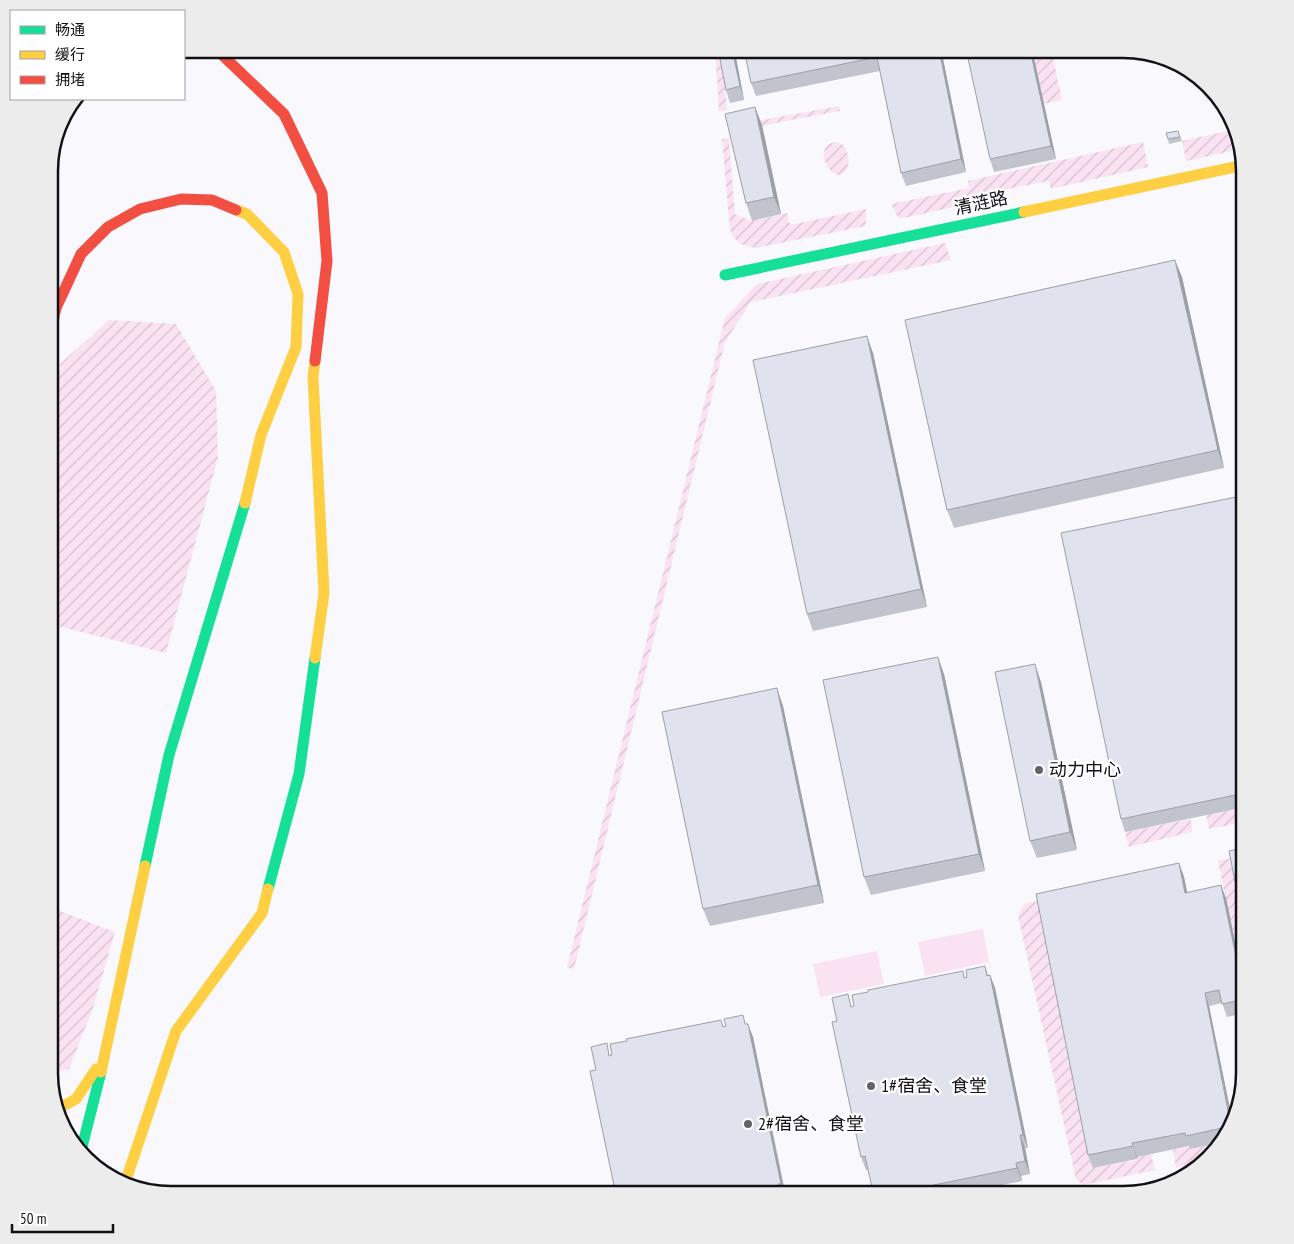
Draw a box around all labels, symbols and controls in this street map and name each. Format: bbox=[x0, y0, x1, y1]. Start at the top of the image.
legend bbox=[10, 10, 185, 100]
text: 畅通 bbox=[55, 20, 85, 39]
text: 缓行 bbox=[55, 45, 85, 64]
text: 拥堵 bbox=[55, 70, 85, 89]
street label: 清涟路 bbox=[952, 186, 1010, 219]
place label: 动力中心 bbox=[1049, 758, 1121, 781]
marker: 动力中心 bbox=[1033, 764, 1045, 776]
place label: 1#宿舍、食堂 bbox=[881, 1074, 987, 1097]
marker: 1#宿舍、食堂 bbox=[865, 1080, 877, 1092]
place label: 2#宿舍、食堂 bbox=[758, 1112, 864, 1135]
marker: 2#宿舍、食堂 bbox=[742, 1118, 754, 1130]
scale bar bbox=[12, 1202, 114, 1234]
text: 50 m bbox=[20, 1209, 46, 1228]

